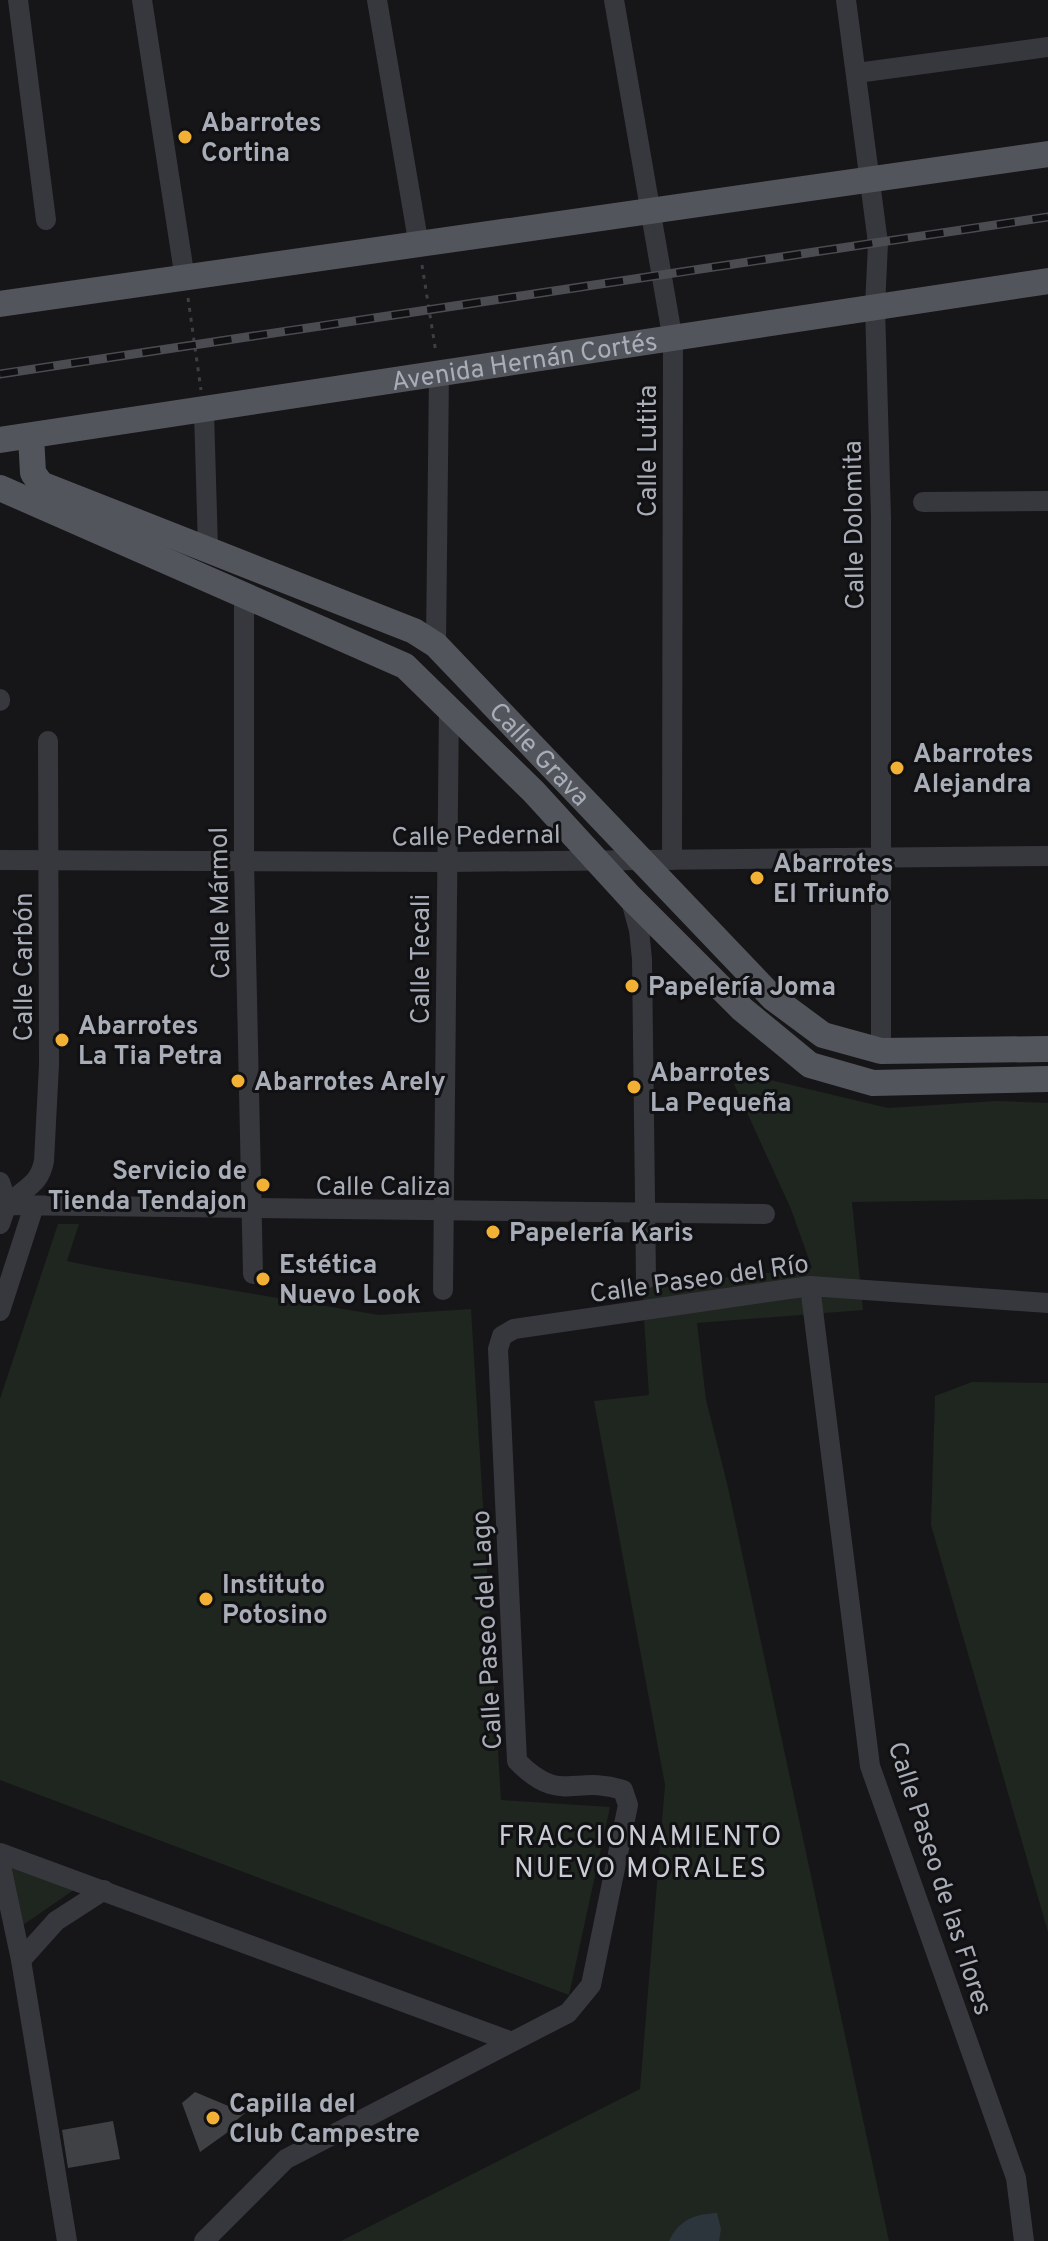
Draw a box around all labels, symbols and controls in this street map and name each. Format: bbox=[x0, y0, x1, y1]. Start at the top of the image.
place label: Abarrotes Cortina bbox=[201, 108, 322, 171]
marker: Abarrotes Cortina bbox=[176, 128, 194, 146]
street label: Avenida Hernán Cortés bbox=[389, 327, 660, 400]
street label: Calle Lutita bbox=[633, 385, 666, 517]
street label: Calle Dolomita bbox=[838, 440, 873, 610]
street label: Calle Grava bbox=[481, 696, 595, 815]
place label: Abarrotes Alejandra bbox=[913, 739, 1034, 802]
marker: Abarrotes Alejandra bbox=[888, 759, 906, 777]
street label: Calle Pedernal bbox=[391, 820, 561, 855]
street label: Calle Mármol bbox=[204, 826, 239, 979]
place label: Abarrotes El Triunfo bbox=[773, 849, 894, 912]
marker: Abarrotes El Triunfo bbox=[748, 869, 766, 887]
street label: Calle Carbón bbox=[9, 892, 42, 1042]
street label: Calle Tecali bbox=[406, 894, 439, 1024]
place label: Papelería Joma bbox=[648, 972, 836, 1005]
marker: Papelería Joma bbox=[623, 977, 641, 995]
place label: Abarrotes La Tia Petra bbox=[78, 1011, 223, 1074]
marker: Abarrotes La Tia Petra bbox=[53, 1031, 71, 1049]
place label: Abarrotes La Pequeña bbox=[650, 1058, 792, 1121]
place label: Abarrotes Arely bbox=[254, 1067, 446, 1100]
marker: Abarrotes Arely bbox=[229, 1072, 247, 1090]
marker: Abarrotes La Pequeña bbox=[625, 1078, 643, 1096]
place label: Servicio de Tienda Tendajon bbox=[48, 1156, 247, 1219]
street label: Calle Caliza bbox=[316, 1172, 450, 1205]
marker: Servicio de Tienda Tendajon bbox=[254, 1176, 272, 1194]
place label: Papelería Karis bbox=[509, 1218, 694, 1251]
marker: Papelería Karis bbox=[484, 1223, 502, 1241]
street label: Calle Paseo del Río bbox=[588, 1249, 811, 1312]
place label: Estética Nuevo Look bbox=[279, 1250, 421, 1313]
marker: Estética Nuevo Look bbox=[254, 1270, 272, 1288]
street label: Calle Paseo del Lago bbox=[466, 1509, 511, 1751]
place label: Instituto Potosino bbox=[222, 1570, 328, 1633]
marker: Instituto Potosino bbox=[197, 1590, 215, 1608]
street label: Calle Paseo de las Flores bbox=[879, 1738, 998, 2020]
district label: FRACCIONAMIENTO NUEVO MORALES bbox=[499, 1820, 783, 1888]
place label: Capilla del Club Campestre bbox=[229, 2089, 420, 2152]
marker: Capilla del Club Campestre bbox=[204, 2109, 222, 2127]

